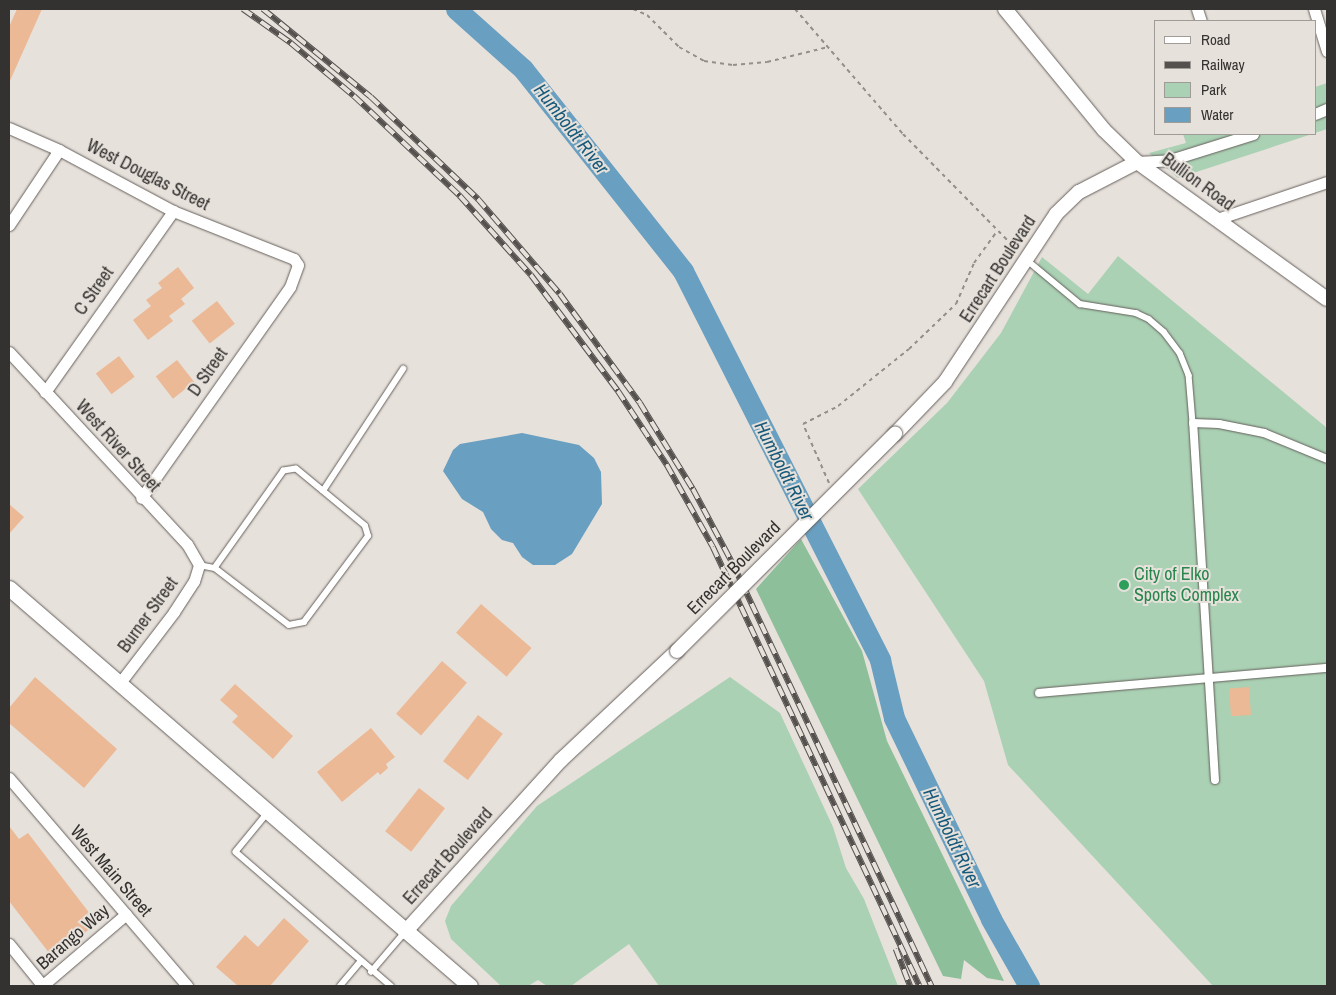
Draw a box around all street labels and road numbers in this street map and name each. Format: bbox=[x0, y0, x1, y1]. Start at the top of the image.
street label: West Douglas Street bbox=[83, 135, 213, 215]
street label: Bullion Road bbox=[1157, 148, 1239, 216]
street label: Errecart Boulevard bbox=[955, 212, 1041, 326]
street label: C Street bbox=[70, 263, 118, 319]
street label: D Street bbox=[184, 344, 232, 400]
street label: West River Street bbox=[71, 396, 165, 496]
street label: Errecart Boulevard bbox=[683, 517, 785, 619]
street label: Burner Street bbox=[113, 573, 183, 657]
street label: Errecart Boulevard bbox=[399, 803, 497, 909]
street label: West Main Street bbox=[66, 821, 156, 921]
street label: Barango Way bbox=[32, 900, 114, 974]

